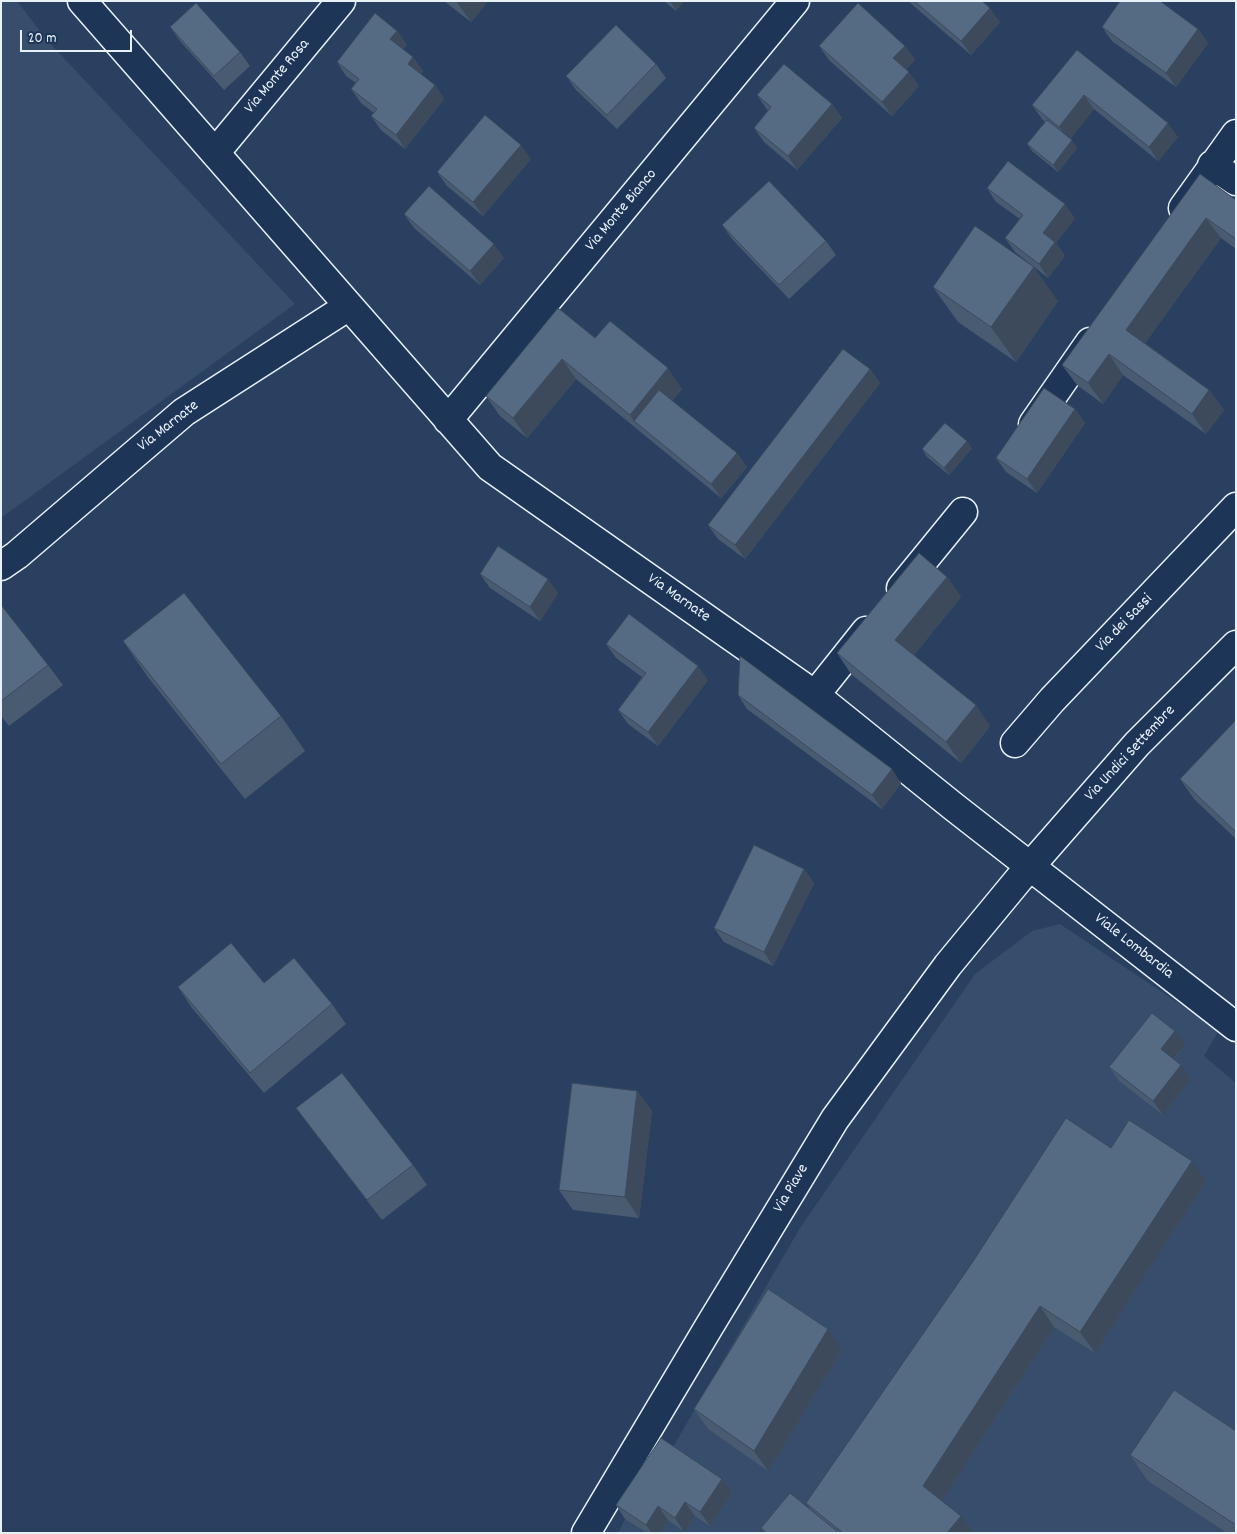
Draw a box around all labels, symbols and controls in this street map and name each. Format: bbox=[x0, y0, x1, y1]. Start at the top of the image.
scale bar bbox=[22, 20, 135, 52]
text: 20 m bbox=[28, 28, 56, 50]
street label: Via Monte Rosa bbox=[241, 36, 315, 118]
street label: Via Monte Bianco bbox=[582, 166, 662, 256]
street label: Via Marnate bbox=[135, 397, 203, 457]
street label: Via Marnate bbox=[643, 570, 713, 628]
street label: Via dei Sassi bbox=[1092, 591, 1158, 657]
street label: Via Undici Settembre bbox=[1082, 702, 1180, 806]
street label: Viale Lombardia bbox=[1089, 910, 1177, 984]
street label: Via Piave bbox=[770, 1161, 814, 1217]

